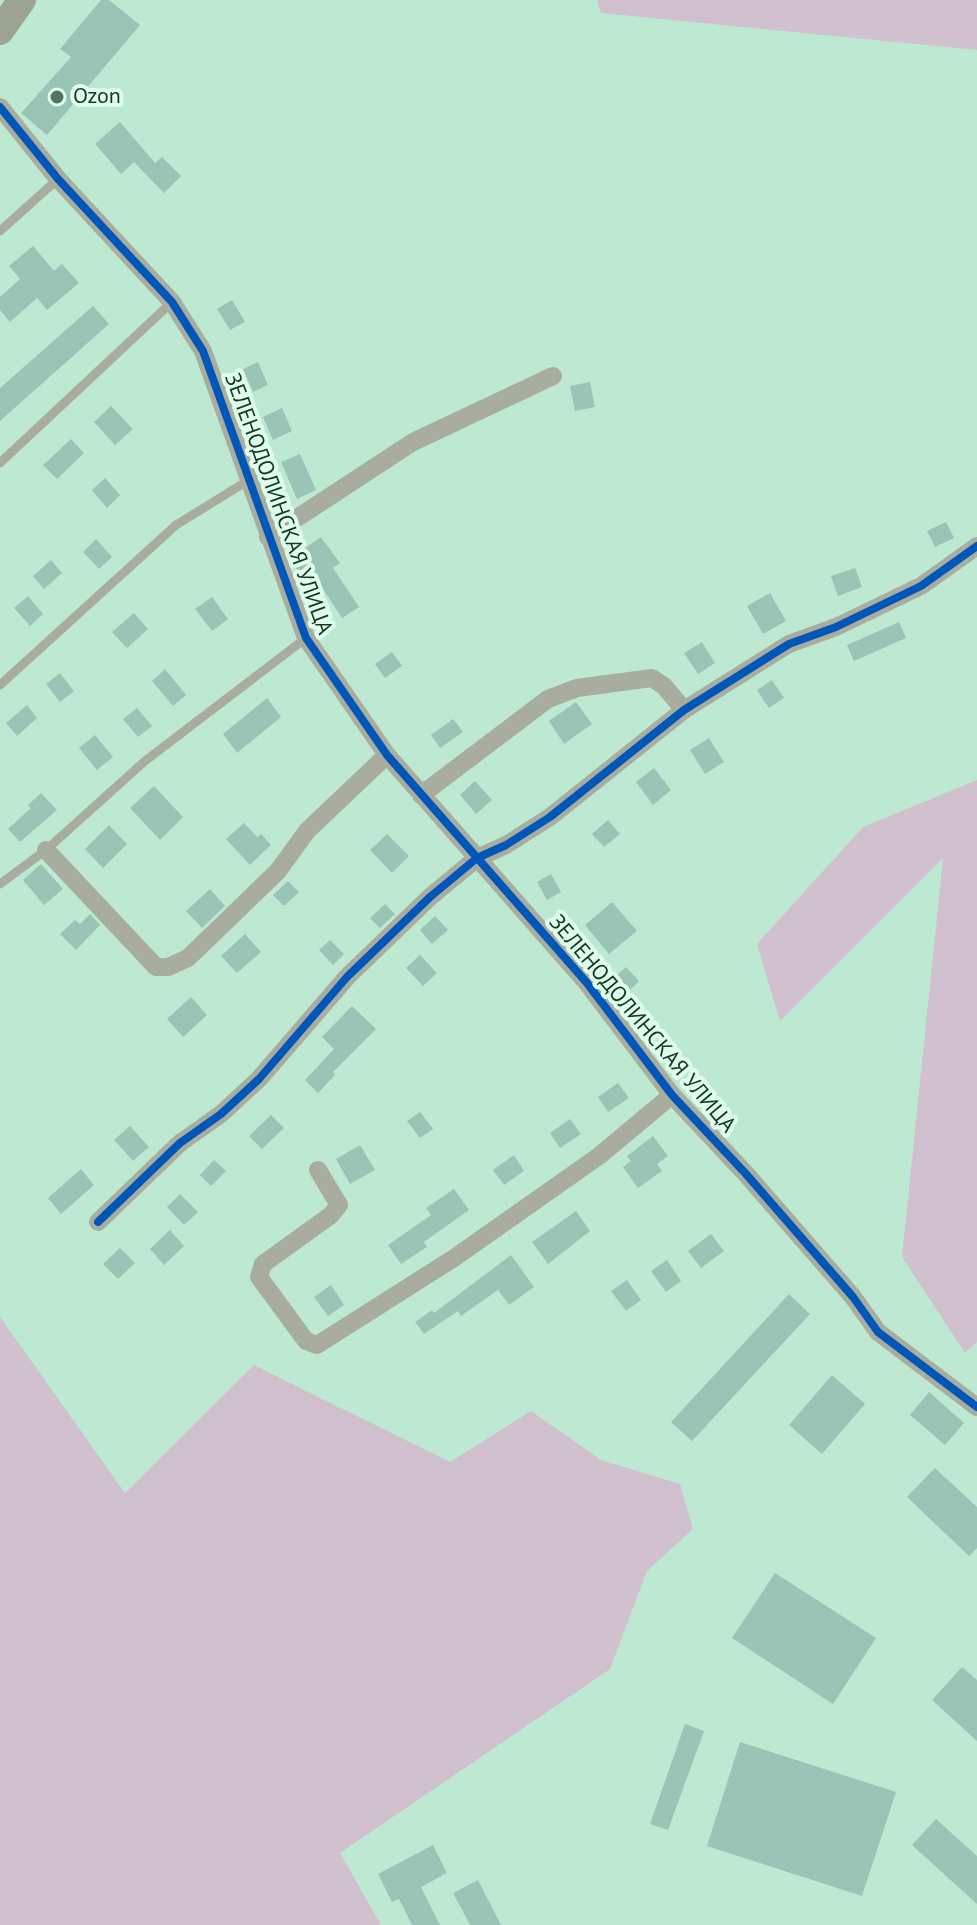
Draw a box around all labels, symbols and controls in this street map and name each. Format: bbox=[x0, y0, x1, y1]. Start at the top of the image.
place label: Ozon bbox=[73, 84, 121, 110]
marker: Ozon bbox=[48, 88, 66, 106]
street label: ЗЕЛЕНОДОЛИНСКАЯ УЛИЦА bbox=[218, 370, 338, 638]
street label: ЗЕЛЕНОДОЛИНСКАЯ УЛИЦА bbox=[543, 910, 741, 1138]

